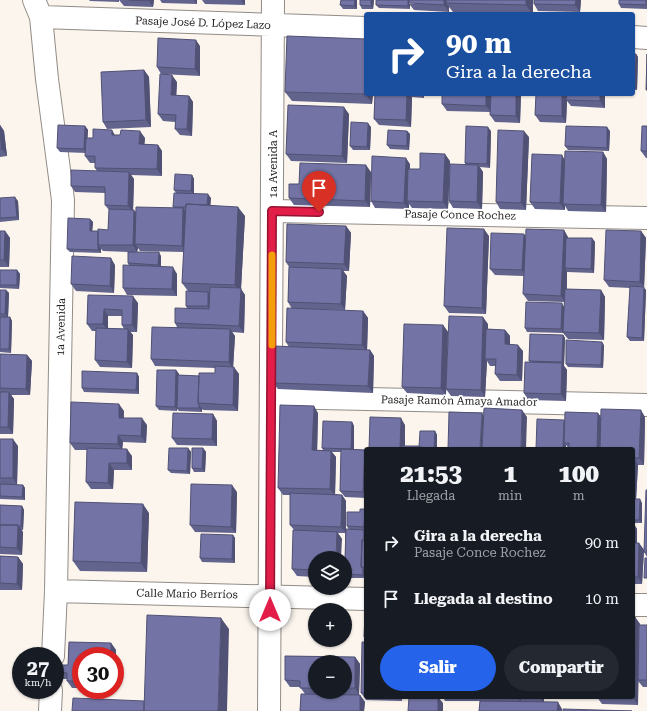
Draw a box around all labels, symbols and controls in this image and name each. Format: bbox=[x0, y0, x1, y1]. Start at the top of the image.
street label: Pasaje José D. López Lazo bbox=[135, 14, 271, 32]
text: 90 m bbox=[446, 27, 511, 60]
icon: right bbox=[380, 28, 432, 80]
text: Gira a la derecha bbox=[446, 61, 591, 82]
street label: 1a Avenida A bbox=[267, 129, 280, 198]
pin bbox=[302, 171, 336, 212]
icon: arrive bbox=[308, 177, 330, 199]
street label: Pasaje Conce Rochez bbox=[404, 208, 516, 222]
street label: 1a Avenida bbox=[54, 298, 68, 356]
street label: Pasaje Ramón Amaya Amador bbox=[381, 393, 538, 409]
text: 21:53 bbox=[400, 460, 462, 488]
text: 1 bbox=[503, 460, 517, 488]
text: 100 bbox=[559, 460, 599, 488]
text: Llegada bbox=[407, 488, 455, 503]
text: min bbox=[498, 488, 522, 503]
text: m bbox=[573, 488, 585, 503]
text: Gira a la derecha bbox=[414, 527, 542, 545]
icon: right bbox=[380, 532, 402, 554]
text: 90 m bbox=[585, 534, 619, 552]
text: Pasaje Conce Rochez bbox=[414, 545, 546, 560]
map controls bbox=[308, 551, 352, 699]
button: layers bbox=[308, 551, 352, 595]
street label: Calle Mario Berríos bbox=[136, 587, 238, 601]
icon: arrive bbox=[380, 588, 402, 610]
position arrow bbox=[249, 589, 291, 631]
text: Llegada al destino bbox=[414, 590, 553, 608]
text: 10 m bbox=[585, 590, 619, 608]
button: + bbox=[308, 603, 352, 647]
button: Salir bbox=[380, 645, 496, 691]
button: Compartir bbox=[504, 645, 619, 691]
speed limit sign: 30 bbox=[72, 647, 124, 699]
button: − bbox=[308, 655, 352, 699]
text: 27 bbox=[27, 656, 49, 680]
text: km/h bbox=[25, 677, 51, 688]

